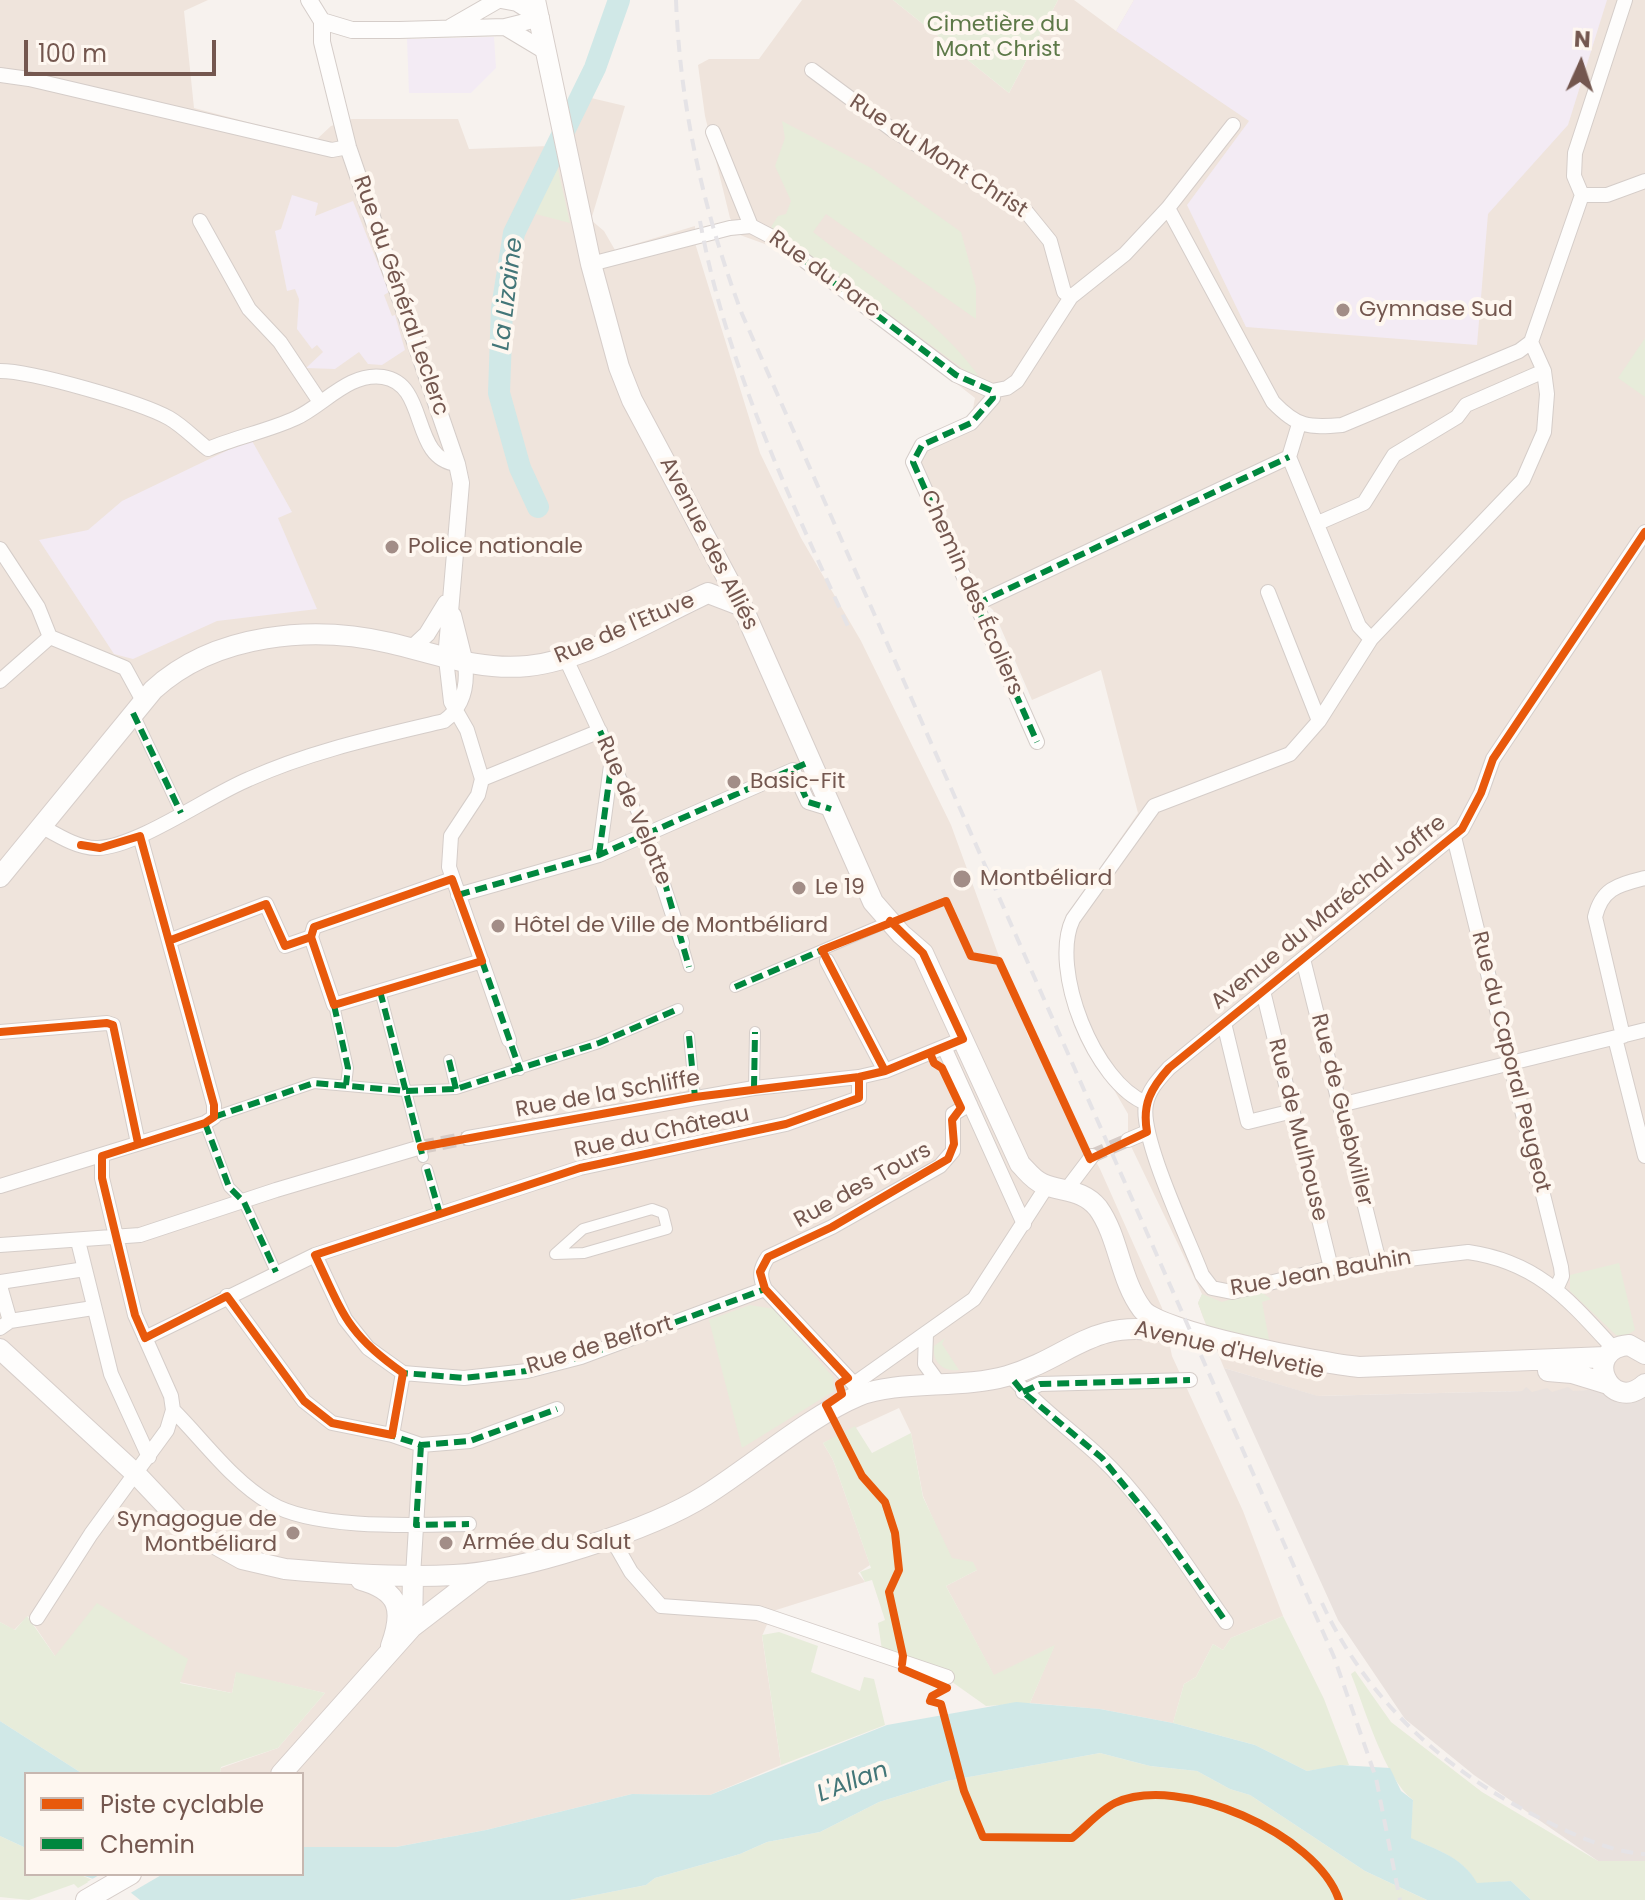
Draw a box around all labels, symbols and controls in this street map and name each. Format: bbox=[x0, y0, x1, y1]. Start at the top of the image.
park label: Cimetière du Mont Christ bbox=[927, 12, 1069, 64]
scale bar bbox=[28, 24, 220, 74]
north arrow bbox=[1541, 24, 1621, 104]
text: N bbox=[1573, 24, 1591, 55]
text: 100 m bbox=[38, 37, 107, 70]
street label: Rue du Mont Christ bbox=[844, 90, 1032, 224]
street label: Rue du Général Leclerc bbox=[347, 173, 453, 419]
street label: Rue du Parc bbox=[763, 226, 885, 324]
water label: La Lizaine bbox=[488, 236, 530, 352]
place label: Gymnase Sud bbox=[1359, 297, 1513, 323]
marker: Gymnase Sud bbox=[1334, 301, 1352, 319]
street label: Avenue des Alliés bbox=[653, 453, 763, 635]
street label: Chemin des Écoliers bbox=[914, 486, 1028, 700]
place label: Police nationale bbox=[408, 534, 583, 560]
marker: Police nationale bbox=[383, 538, 401, 556]
street label: Rue de l'Etuve bbox=[551, 588, 699, 670]
street label: Rue de Velotte bbox=[590, 733, 676, 889]
place label: Basic-Fit bbox=[750, 769, 845, 795]
marker: Basic-Fit bbox=[725, 773, 743, 791]
street label: Avenue du Maréchal Joffre bbox=[1206, 810, 1452, 1016]
place label: Montbéliard bbox=[980, 866, 1112, 892]
marker: Montbéliard bbox=[951, 868, 973, 890]
place label: Le 19 bbox=[815, 875, 865, 901]
marker: Le 19 bbox=[790, 879, 808, 897]
place label: Hôtel de Ville de Montbéliard bbox=[514, 913, 828, 939]
marker: Hôtel de Ville de Montbéliard bbox=[489, 917, 507, 935]
street label: Rue du Caporal Peugeot bbox=[1465, 929, 1555, 1195]
street label: Rue de Guebwiller bbox=[1304, 1011, 1378, 1209]
street label: Rue de Mulhouse bbox=[1262, 1036, 1332, 1224]
street label: Rue de la Schliffe bbox=[514, 1066, 702, 1124]
street label: Rue du Château bbox=[572, 1102, 752, 1164]
street label: Rue des Tours bbox=[790, 1137, 936, 1235]
street label: Rue Jean Bauhin bbox=[1229, 1245, 1413, 1303]
street label: Rue de Belfort bbox=[524, 1311, 676, 1381]
street label: Avenue d'Helvetie bbox=[1131, 1316, 1327, 1386]
place label: Synagogue de Montbéliard bbox=[117, 1507, 277, 1558]
marker: Synagogue de Montbéliard bbox=[284, 1524, 302, 1542]
place label: Armée du Salut bbox=[462, 1530, 631, 1556]
marker: Armée du Salut bbox=[437, 1534, 455, 1552]
water label: L'Allan bbox=[813, 1756, 893, 1810]
legend bbox=[24, 1772, 304, 1876]
text: Piste cyclable bbox=[100, 1788, 264, 1821]
text: Chemin bbox=[100, 1828, 195, 1861]

